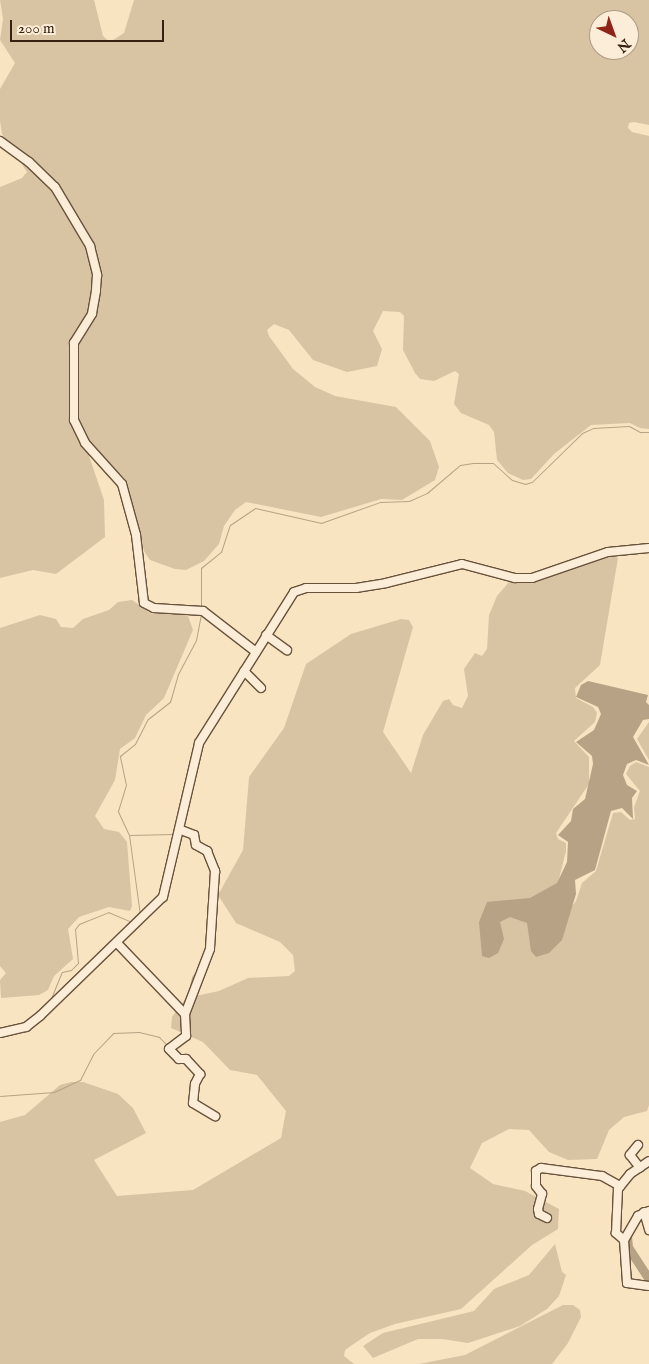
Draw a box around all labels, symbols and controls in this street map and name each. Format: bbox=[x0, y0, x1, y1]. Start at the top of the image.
scale bar bbox=[12, 10, 166, 42]
north arrow bbox=[589, 10, 639, 60]
text: 200 m bbox=[18, 19, 55, 38]
text: N bbox=[613, 35, 634, 56]

